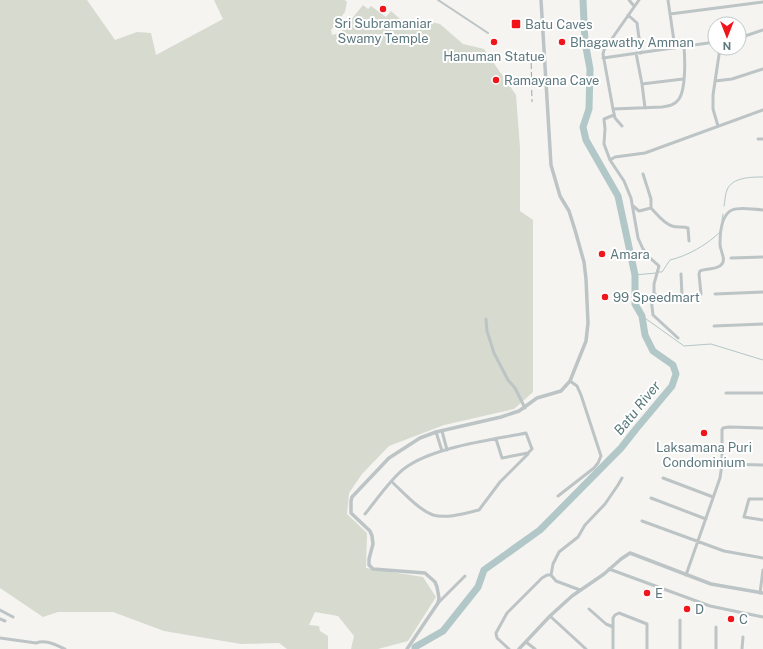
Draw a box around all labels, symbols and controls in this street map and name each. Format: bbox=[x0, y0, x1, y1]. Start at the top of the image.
marker: Sri Subramaniar Swamy Temple bbox=[378, 4, 388, 14]
place label: Sri Subramaniar Swamy Temple bbox=[334, 16, 432, 46]
north arrow bbox=[707, 16, 747, 56]
place label: Batu Caves bbox=[525, 17, 592, 32]
marker: Batu Caves bbox=[510, 18, 522, 30]
place label: Bhagawathy Amman bbox=[570, 35, 694, 50]
marker: Hanuman Statue bbox=[489, 37, 499, 47]
marker: Bhagawathy Amman bbox=[557, 37, 567, 47]
text: N bbox=[723, 40, 731, 52]
place label: Hanuman Statue bbox=[443, 49, 545, 64]
place label: Ramayana Cave bbox=[504, 73, 600, 88]
marker: Ramayana Cave bbox=[491, 75, 501, 85]
place label: Amara bbox=[610, 247, 650, 262]
marker: Amara bbox=[597, 249, 607, 259]
place label: 99 Speedmart bbox=[613, 290, 700, 305]
marker: 99 Speedmart bbox=[600, 292, 610, 302]
water label: Batu River bbox=[610, 377, 664, 438]
marker: Laksamana Puri Condominium bbox=[699, 428, 709, 438]
place label: Laksamana Puri Condominium bbox=[656, 440, 752, 470]
place label: E bbox=[655, 586, 663, 601]
marker: E bbox=[642, 588, 652, 598]
place label: D bbox=[695, 602, 704, 617]
marker: D bbox=[682, 604, 692, 614]
place label: C bbox=[739, 612, 748, 627]
marker: C bbox=[726, 614, 736, 624]

